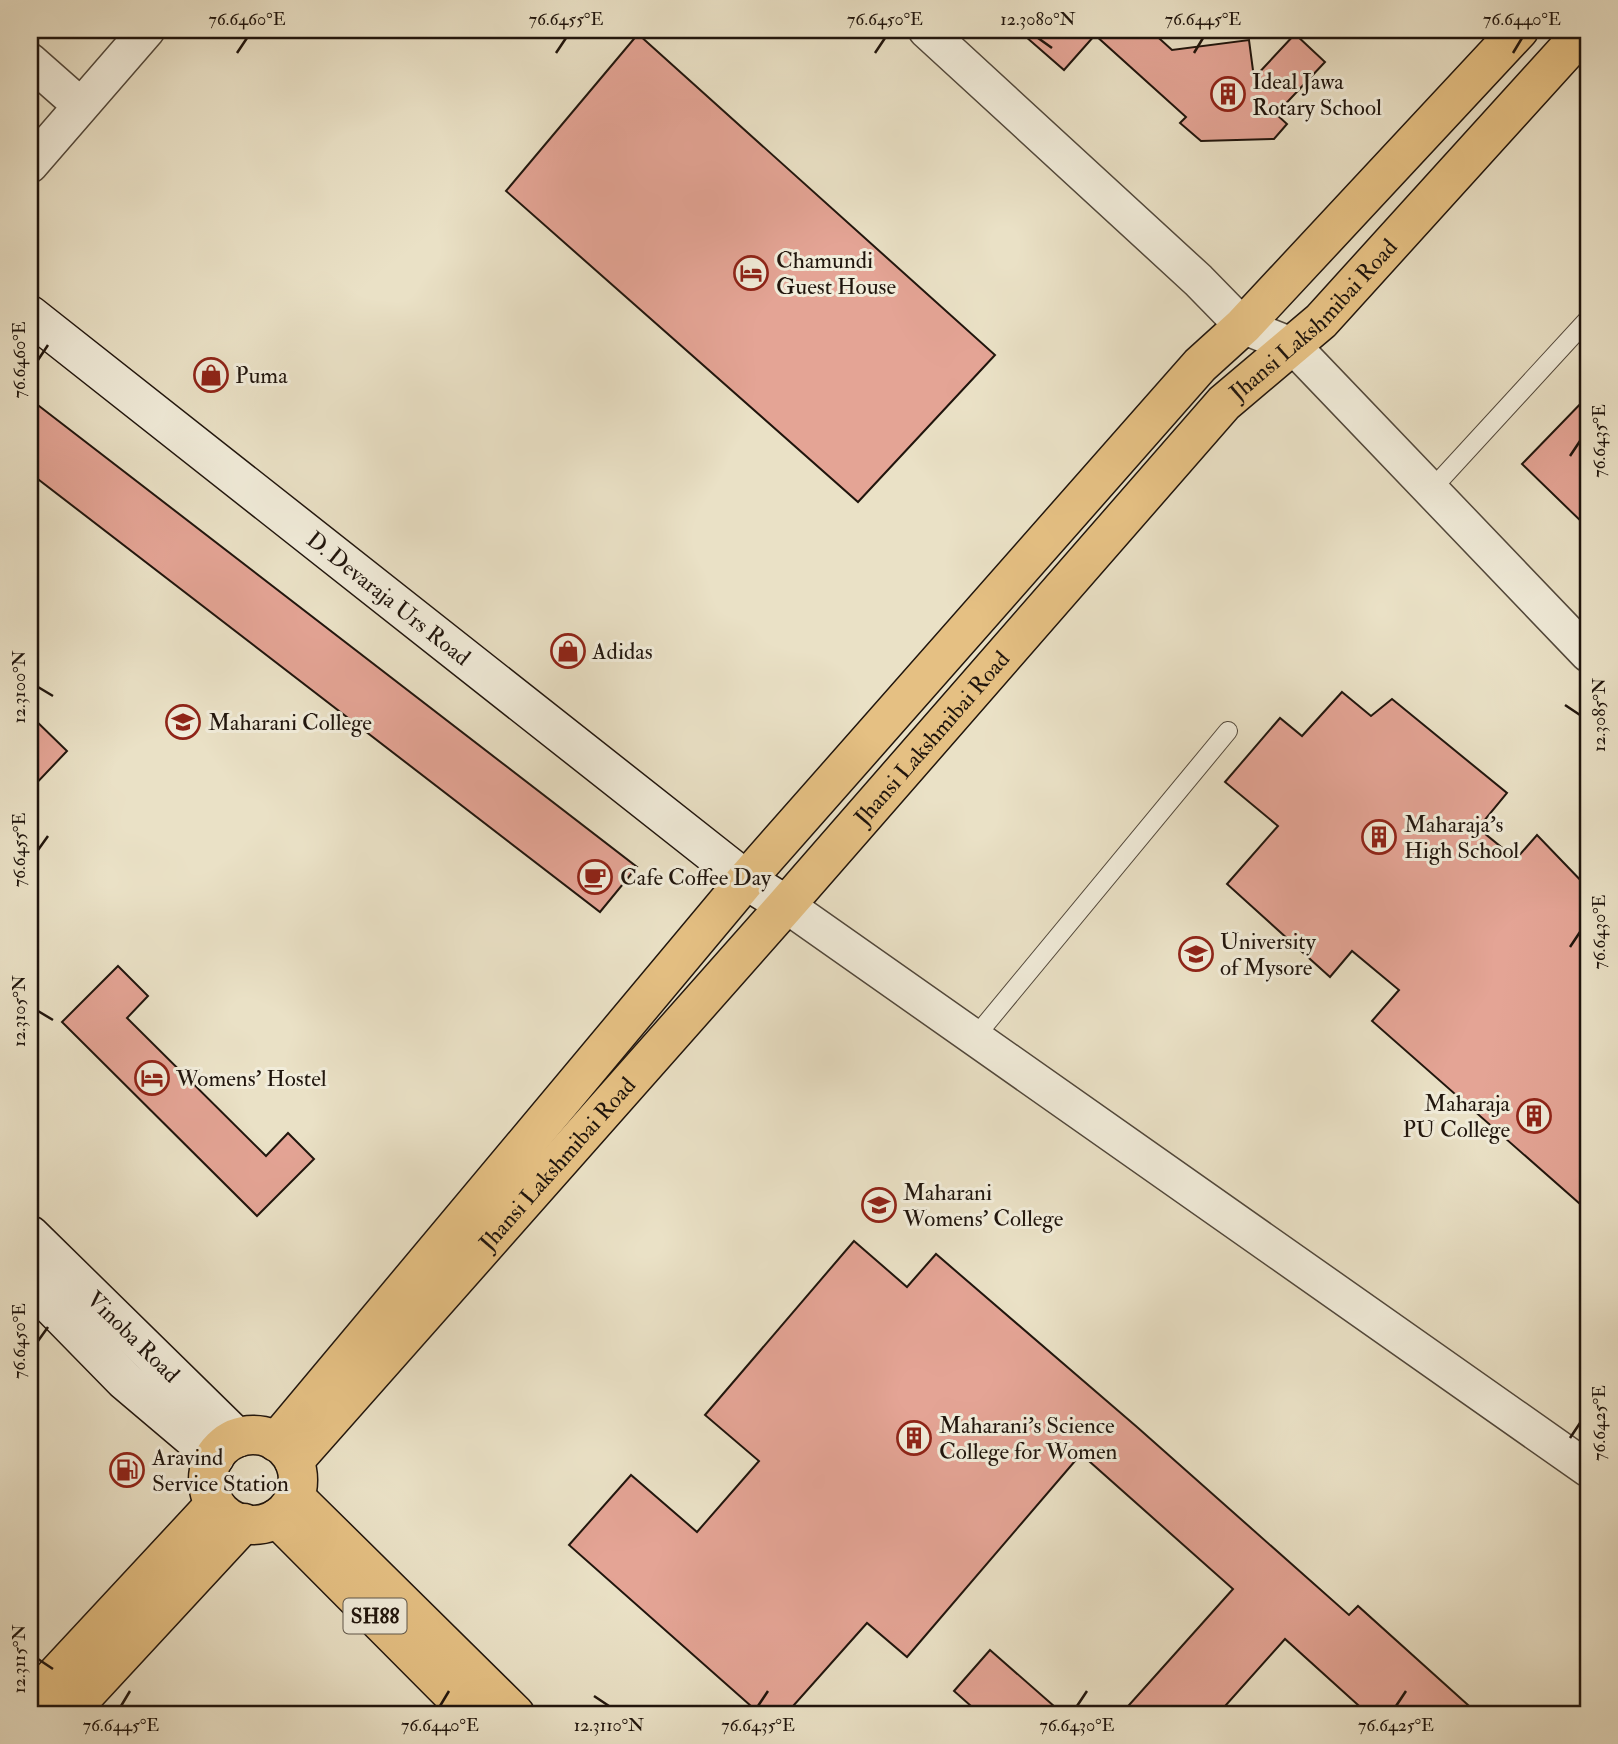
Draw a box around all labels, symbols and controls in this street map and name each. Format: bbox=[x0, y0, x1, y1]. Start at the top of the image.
text: 76.6460°E bbox=[208, 8, 286, 31]
text: 76.6455°E bbox=[529, 8, 603, 31]
text: 76.6450°E bbox=[847, 8, 923, 31]
text: 12.3080°N bbox=[1000, 8, 1076, 31]
text: 76.6445°E bbox=[1165, 8, 1241, 31]
text: 76.6440°E bbox=[1483, 8, 1561, 31]
place label: Ideal Jawa Rotary School bbox=[1252, 67, 1382, 122]
building icon: Ideal Jawa Rotary School bbox=[1209, 75, 1247, 113]
street label: Jhansi Lakshmibai Road bbox=[1222, 232, 1403, 407]
place label: Chamundi Guest House bbox=[776, 246, 896, 301]
hotel icon: Chamundi Guest House bbox=[732, 254, 770, 292]
text: 76.6460°E bbox=[8, 321, 31, 399]
shop icon: Puma bbox=[192, 356, 230, 394]
place label: Puma bbox=[235, 361, 288, 390]
text: 76.6435°E bbox=[1588, 404, 1611, 478]
street label: D. Devaraja Urs Road bbox=[301, 525, 477, 672]
shop icon: Adidas bbox=[549, 632, 587, 670]
place label: Adidas bbox=[591, 637, 653, 666]
street label: Jhansi Lakshmibai Road bbox=[847, 645, 1016, 832]
text: 12.3100°N bbox=[8, 650, 31, 724]
text: 12.3085°N bbox=[1588, 678, 1611, 752]
school or university icon: Maharani College bbox=[164, 703, 202, 741]
place label: Maharani College bbox=[208, 708, 372, 737]
place label: Maharaja's High School bbox=[1404, 810, 1519, 865]
text: 76.6455°E bbox=[8, 813, 31, 887]
building icon: Maharaja's High School bbox=[1360, 818, 1398, 856]
cafe icon: Cafe Coffee Day bbox=[576, 858, 614, 896]
place label: Cafe Coffee Day bbox=[620, 863, 772, 892]
text: 76.6430°E bbox=[1588, 894, 1611, 970]
place label: University of Mysore bbox=[1220, 927, 1317, 982]
school or university icon: University of Mysore bbox=[1177, 935, 1215, 973]
text: 12.3105°N bbox=[8, 975, 31, 1047]
hotel icon: Womens' Hostel bbox=[133, 1059, 171, 1097]
place label: Womens' Hostel bbox=[175, 1064, 327, 1093]
street label: Jhansi Lakshmibai Road bbox=[472, 1071, 642, 1257]
place label: Maharaja PU College bbox=[1402, 1089, 1511, 1144]
building icon: Maharaja PU College bbox=[1515, 1097, 1553, 1135]
place label: Maharani Womens' College bbox=[902, 1178, 1064, 1233]
school or university icon: Maharani Womens' College bbox=[860, 1186, 898, 1224]
street label: Vinoba Road bbox=[81, 1285, 186, 1389]
text: 76.6450°E bbox=[8, 1303, 31, 1379]
text: 76.6425°E bbox=[1588, 1385, 1611, 1461]
place label: Maharani's Science College for Women bbox=[939, 1411, 1117, 1466]
building icon: Maharani's Science College for Women bbox=[895, 1419, 933, 1457]
place label: Aravind Service Station bbox=[151, 1443, 289, 1498]
fuel station icon: Aravind Service Station bbox=[108, 1451, 146, 1489]
road number: SH88 bbox=[344, 1598, 406, 1634]
text: 12.3115°N bbox=[8, 1624, 31, 1694]
text: 76.6445°E bbox=[83, 1714, 159, 1737]
text: 76.6440°E bbox=[401, 1714, 479, 1737]
text: 12.3110°N bbox=[574, 1714, 644, 1737]
text: 76.6435°E bbox=[721, 1714, 795, 1737]
text: 76.6430°E bbox=[1039, 1714, 1115, 1737]
text: 76.6425°E bbox=[1358, 1714, 1434, 1737]

